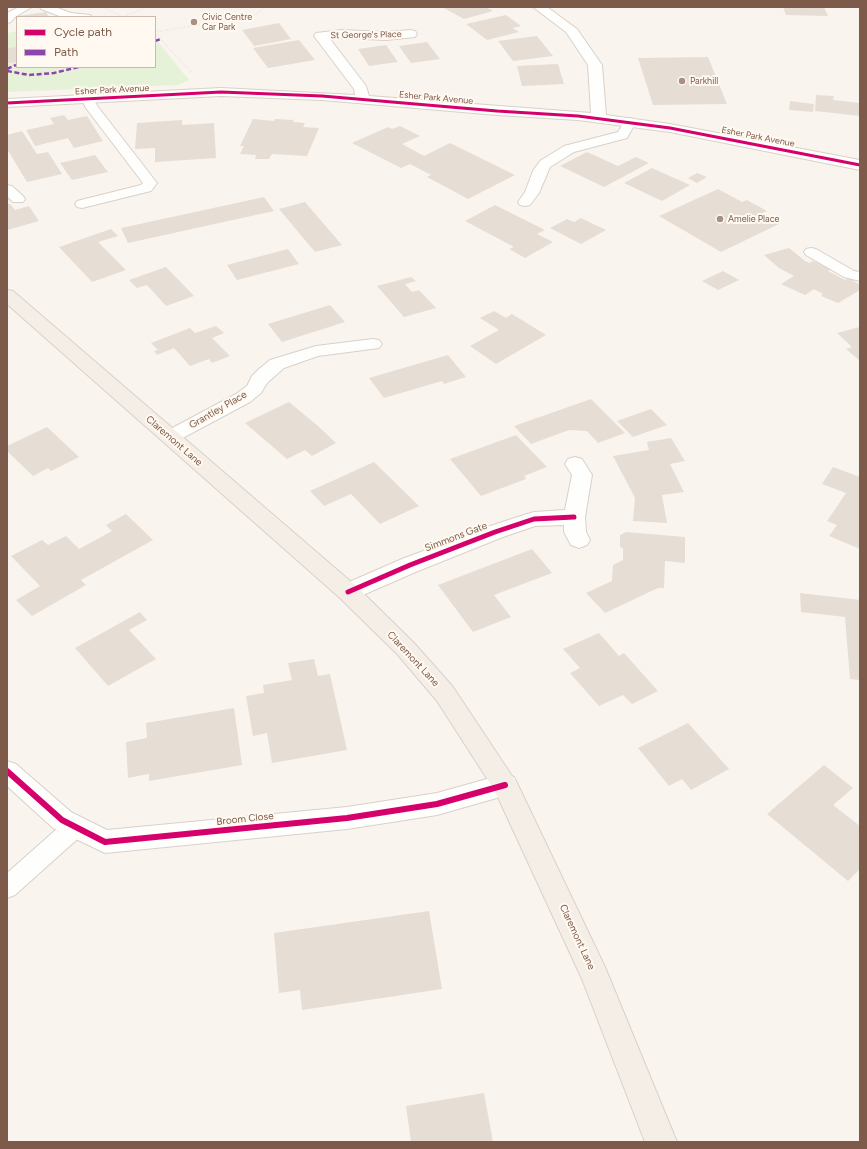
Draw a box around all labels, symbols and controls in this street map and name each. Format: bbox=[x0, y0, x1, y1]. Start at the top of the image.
place label: Civic Centre Car Park bbox=[202, 12, 252, 33]
legend bbox=[16, 16, 156, 68]
marker: Civic Centre Car Park bbox=[189, 17, 199, 27]
text: Cycle path bbox=[54, 25, 112, 39]
street label: St George's Place bbox=[330, 29, 402, 41]
text: Path bbox=[54, 45, 78, 59]
marker: Parkhill bbox=[677, 76, 687, 86]
place label: Parkhill bbox=[690, 76, 718, 86]
street label: Esher Park Avenue bbox=[75, 83, 149, 97]
street label: Esher Park Avenue bbox=[398, 89, 474, 107]
street label: Esher Park Avenue bbox=[720, 125, 796, 149]
marker: Amelie Place bbox=[715, 214, 725, 224]
place label: Amelie Place bbox=[728, 214, 779, 224]
street label: Grantley Place bbox=[187, 389, 249, 431]
street label: Claremont Lane bbox=[143, 413, 205, 469]
street label: Simmons Gate bbox=[423, 520, 489, 554]
street label: Claremont Lane bbox=[384, 629, 442, 689]
street label: Broom Close bbox=[216, 810, 274, 828]
street label: Claremont Lane bbox=[557, 902, 597, 972]

